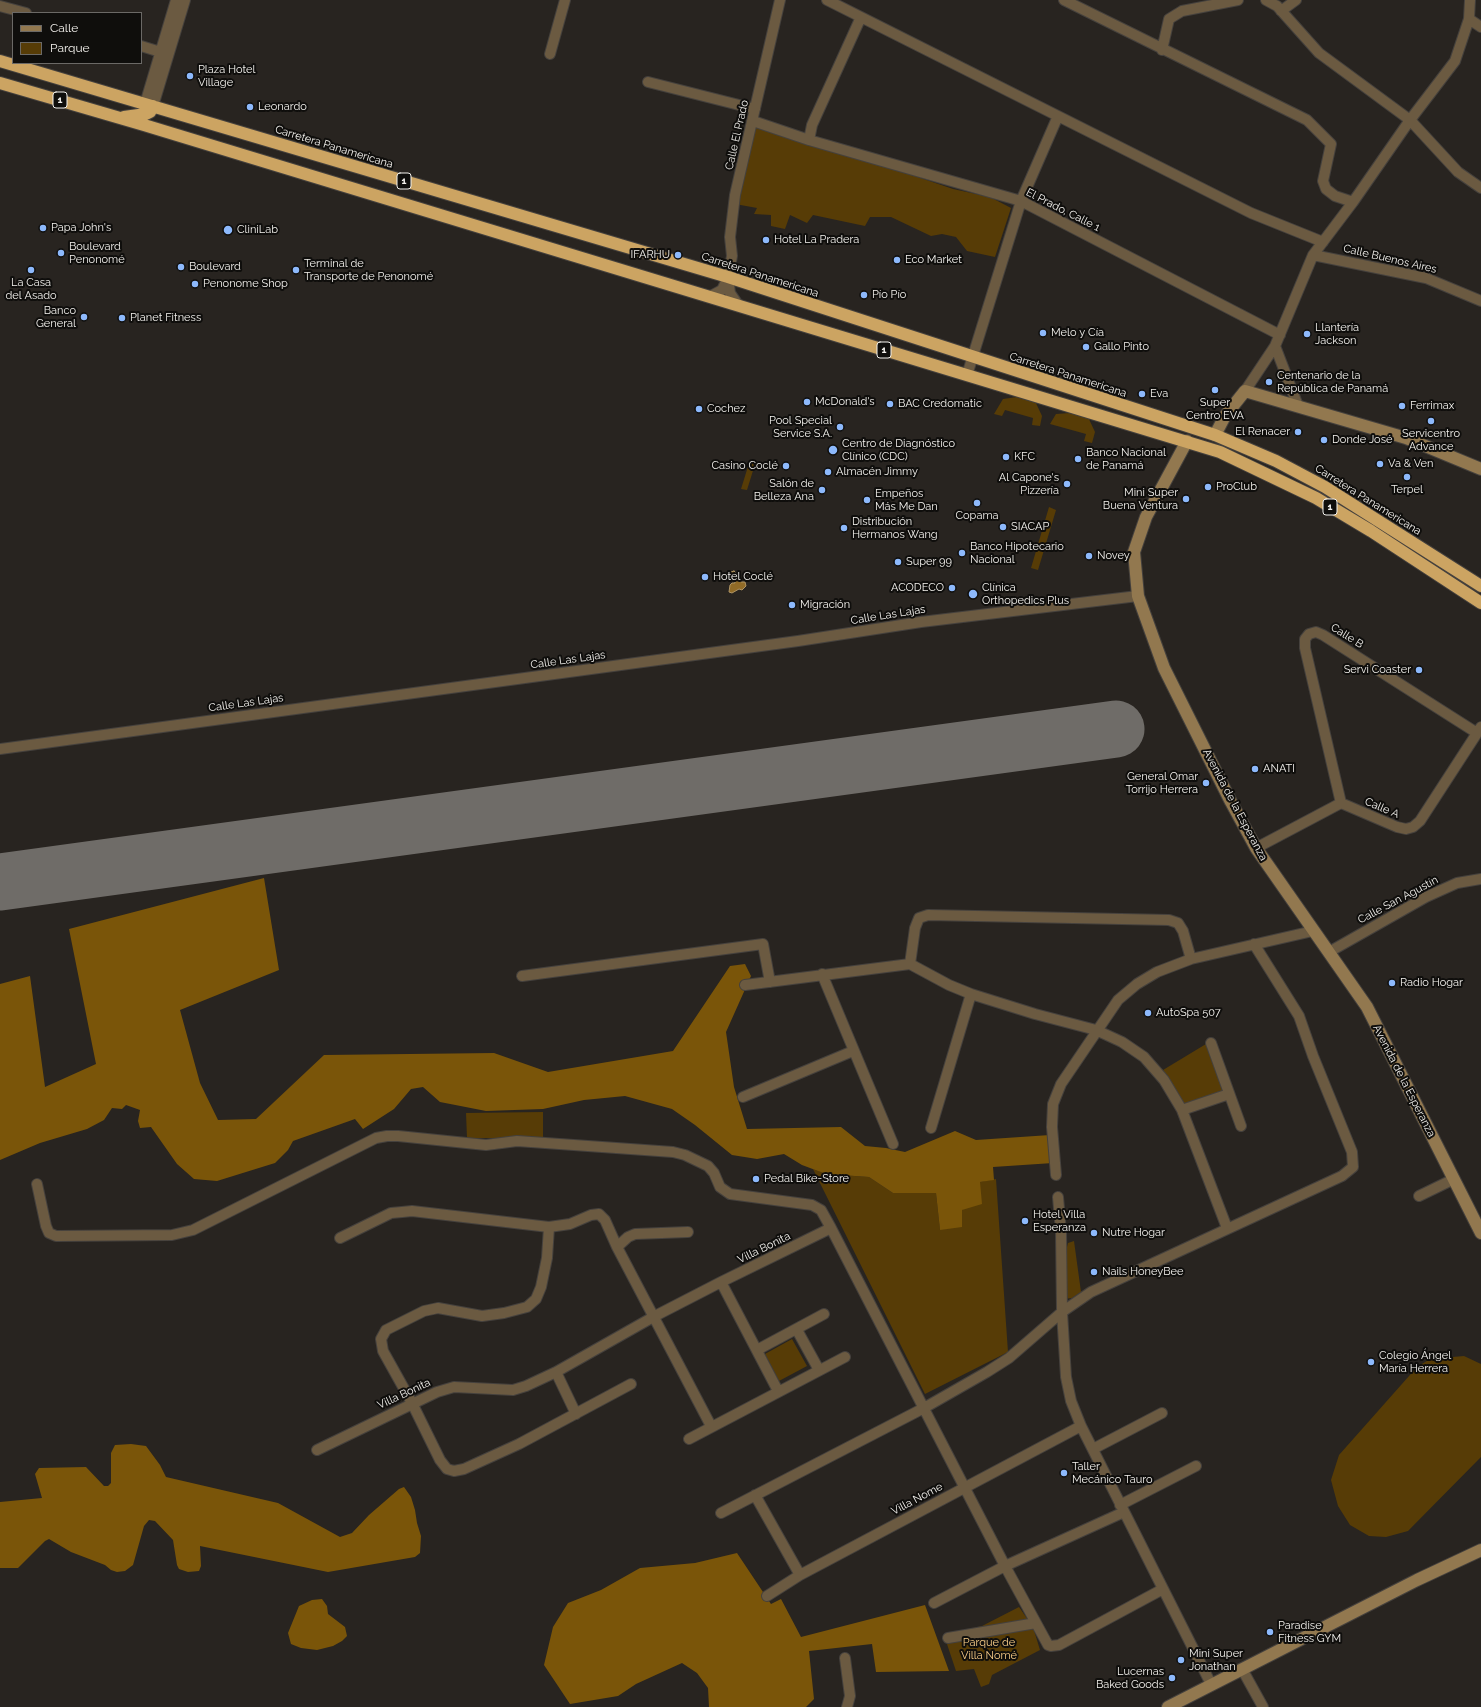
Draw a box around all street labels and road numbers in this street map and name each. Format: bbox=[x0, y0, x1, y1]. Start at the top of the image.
road number: 1 bbox=[53, 92, 67, 108]
street label: Calle El Prado bbox=[723, 99, 751, 171]
street label: Carretera Panamericana bbox=[273, 123, 395, 171]
road number: 1 bbox=[397, 173, 411, 189]
street label: El Prado, Calle 1 bbox=[1024, 186, 1102, 234]
street label: Calle Buenos Aires bbox=[1342, 242, 1438, 276]
street label: Carretera Panamericana bbox=[700, 250, 820, 300]
road number: 1 bbox=[877, 342, 891, 358]
street label: Carretera Panamericana bbox=[1008, 350, 1128, 400]
street label: Carretera Panamericana bbox=[1313, 462, 1423, 538]
road number: 1 bbox=[1323, 499, 1337, 515]
street label: Calle Las Lajas bbox=[850, 603, 926, 627]
street label: Calle B bbox=[1328, 621, 1366, 651]
street label: Calle Las Lajas bbox=[530, 648, 606, 672]
street label: Calle Las Lajas bbox=[208, 691, 284, 715]
street label: Avenida de la Esperanza bbox=[1200, 747, 1270, 863]
street label: Calle A bbox=[1363, 795, 1401, 821]
street label: Calle San Agustín bbox=[1356, 873, 1440, 927]
street label: Avenida de la Esperanza bbox=[1370, 1023, 1438, 1139]
street label: Villa Bonita bbox=[735, 1230, 793, 1266]
street label: Villa Bonita bbox=[375, 1376, 433, 1412]
street label: Villa Nome bbox=[889, 1480, 945, 1518]

